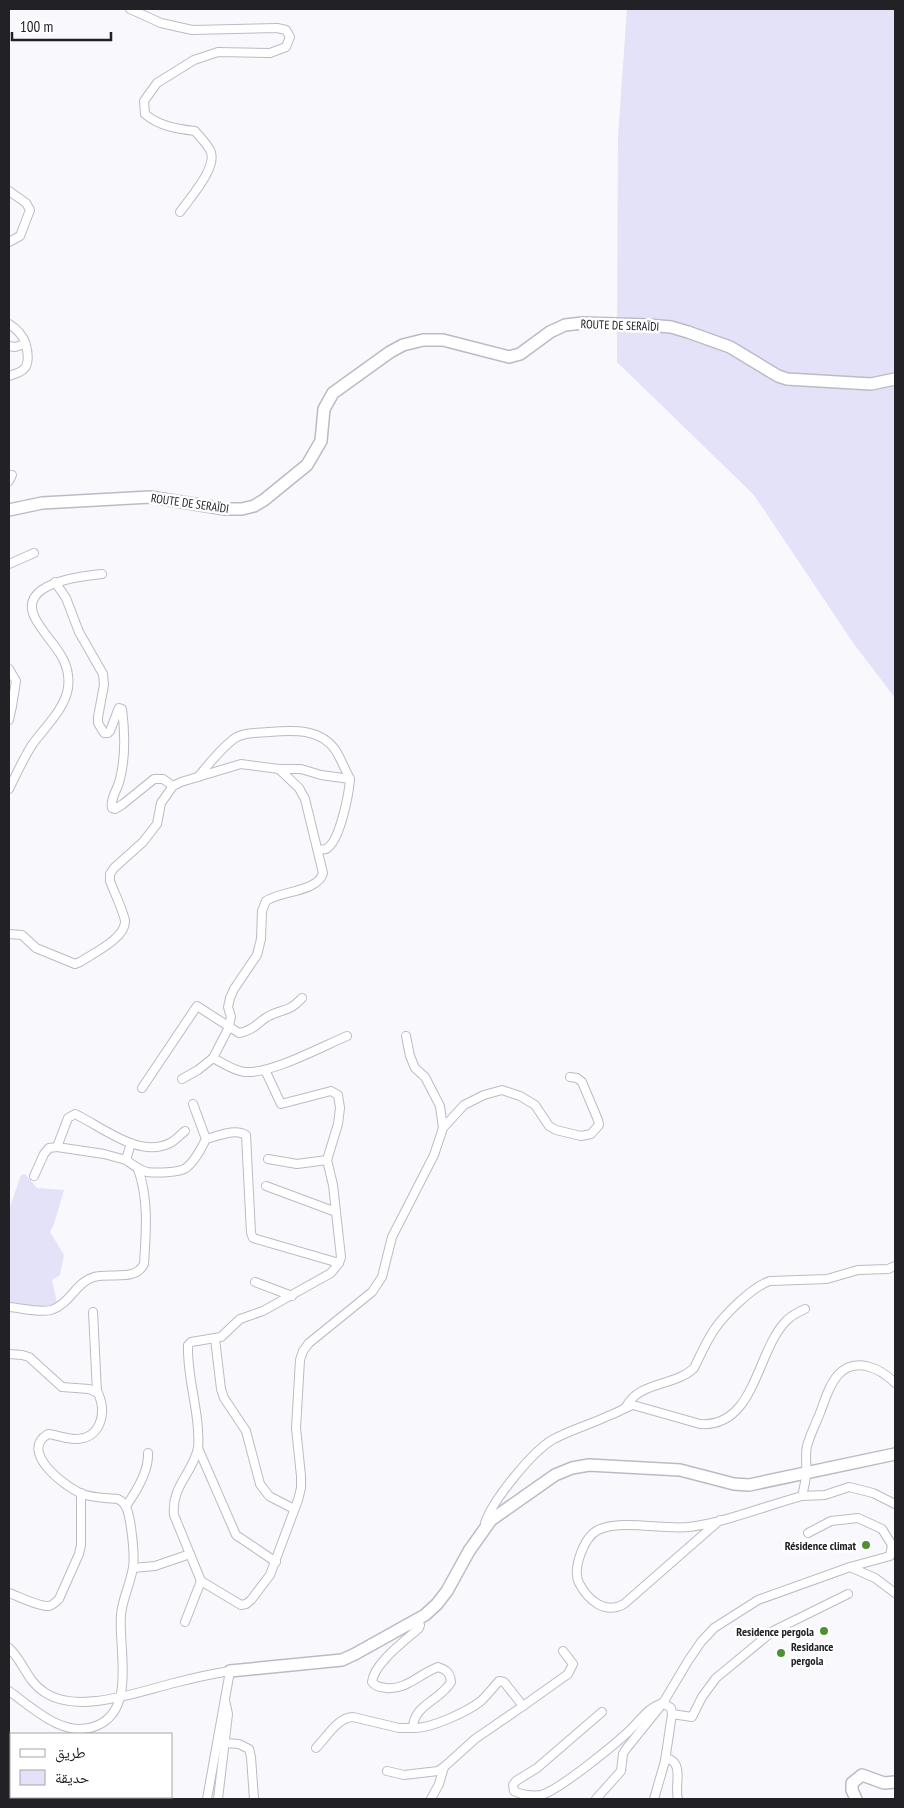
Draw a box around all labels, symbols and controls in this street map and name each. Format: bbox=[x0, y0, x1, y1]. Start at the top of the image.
scale bar bbox=[12, 10, 111, 42]
text: 100 m bbox=[20, 17, 53, 36]
street label: ROUTE DE SERAÏDI bbox=[580, 316, 660, 334]
street label: ROUTE DE SERAÏDI bbox=[150, 490, 230, 516]
place label: Résidence climat bbox=[785, 1538, 856, 1553]
marker: Résidence climat bbox=[860, 1539, 872, 1551]
place label: Residence pergola bbox=[736, 1624, 814, 1639]
marker: Residence pergola bbox=[818, 1625, 830, 1637]
place label: Residance pergola bbox=[791, 1639, 833, 1668]
marker: Residance pergola bbox=[775, 1647, 787, 1659]
legend bbox=[10, 1733, 172, 1798]
text: طريق bbox=[55, 1743, 86, 1763]
text: حديقة bbox=[55, 1768, 90, 1787]

